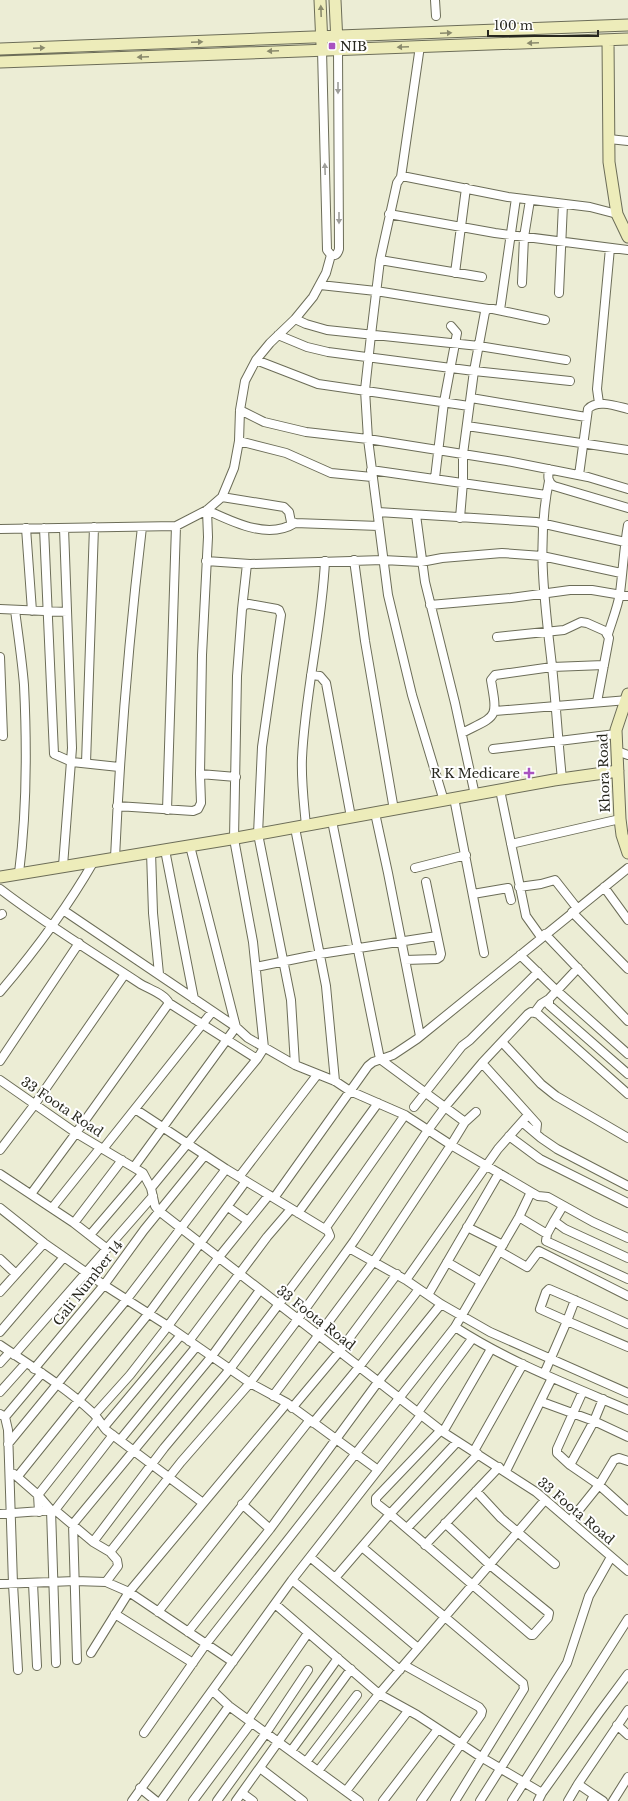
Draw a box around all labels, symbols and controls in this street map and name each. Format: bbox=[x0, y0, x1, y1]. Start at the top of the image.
one-way arrow bbox=[317, 5, 324, 17]
scale bar bbox=[488, 12, 598, 38]
text: 100 m bbox=[494, 18, 533, 33]
one-way arrow bbox=[440, 29, 452, 36]
place label: NIB bbox=[340, 38, 367, 55]
one-way arrow bbox=[191, 39, 204, 45]
one-way arrow bbox=[527, 39, 539, 46]
marker: NIB bbox=[327, 41, 337, 51]
one-way arrow bbox=[396, 44, 409, 50]
one-way arrow bbox=[33, 45, 46, 51]
one-way arrow bbox=[267, 48, 279, 55]
one-way arrow bbox=[137, 53, 149, 60]
one-way arrow bbox=[335, 82, 341, 95]
one-way arrow bbox=[322, 162, 328, 175]
one-way arrow bbox=[336, 212, 342, 225]
street label: Khora Road bbox=[594, 733, 614, 813]
place label: R K Medicare bbox=[431, 765, 520, 782]
marker: R K Medicare bbox=[523, 767, 535, 779]
street label: 33 Foota Road bbox=[18, 1073, 106, 1141]
street label: Gali Number 14 bbox=[49, 1237, 127, 1329]
street label: 33 Foota Road bbox=[273, 1282, 359, 1354]
street label: 33 Foota Road bbox=[534, 1474, 618, 1548]

